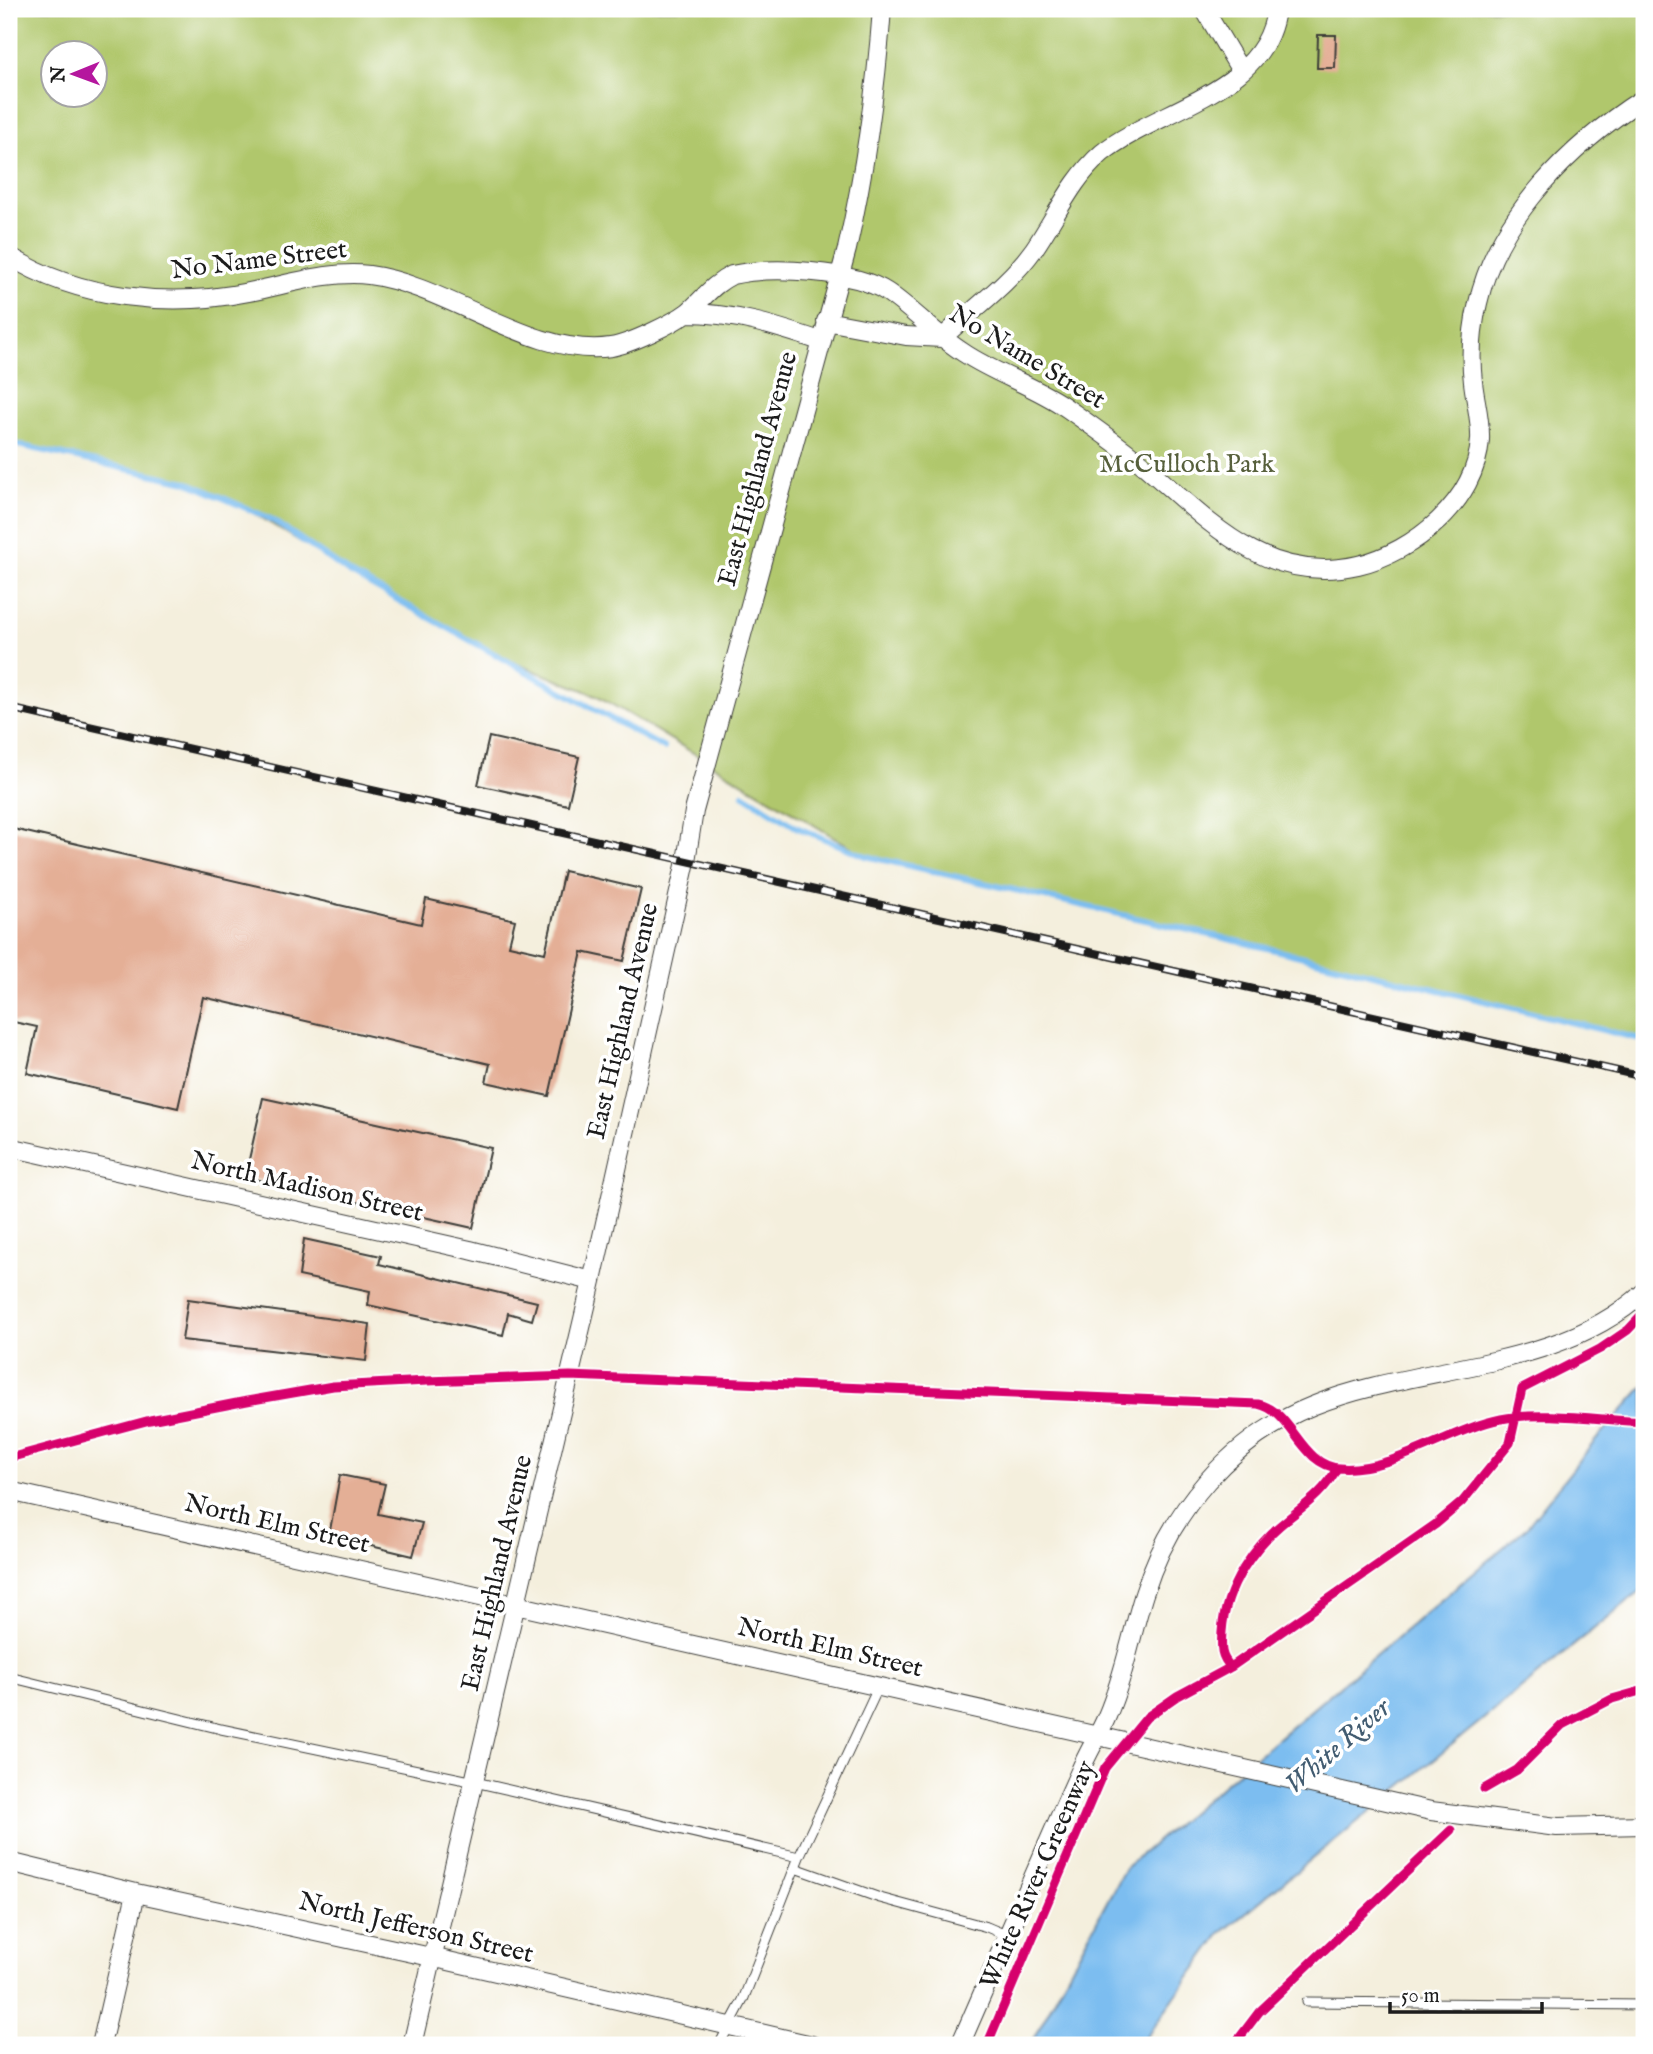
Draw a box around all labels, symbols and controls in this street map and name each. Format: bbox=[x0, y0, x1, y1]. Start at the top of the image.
north arrow bbox=[38, 38, 108, 108]
text: N bbox=[47, 65, 71, 84]
street label: No Name Street bbox=[169, 233, 349, 287]
street label: No Name Street bbox=[943, 297, 1111, 417]
street label: East Highland Avenue bbox=[711, 348, 805, 590]
park label: McCulloch Park bbox=[1099, 448, 1276, 481]
street label: East Highland Avenue bbox=[580, 900, 666, 1142]
street label: North Madison Street bbox=[188, 1144, 426, 1230]
street label: East Highland Avenue bbox=[454, 1452, 540, 1694]
street label: North Elm Street bbox=[181, 1487, 373, 1561]
street label: North Elm Street bbox=[734, 1611, 926, 1685]
water label: White River bbox=[1278, 1690, 1399, 1803]
street label: White River Greenway bbox=[973, 1755, 1103, 1994]
street label: North Jefferson Street bbox=[295, 1885, 537, 1971]
scale bar bbox=[1390, 1970, 1543, 2014]
text: 50 m bbox=[1401, 1983, 1440, 2010]

